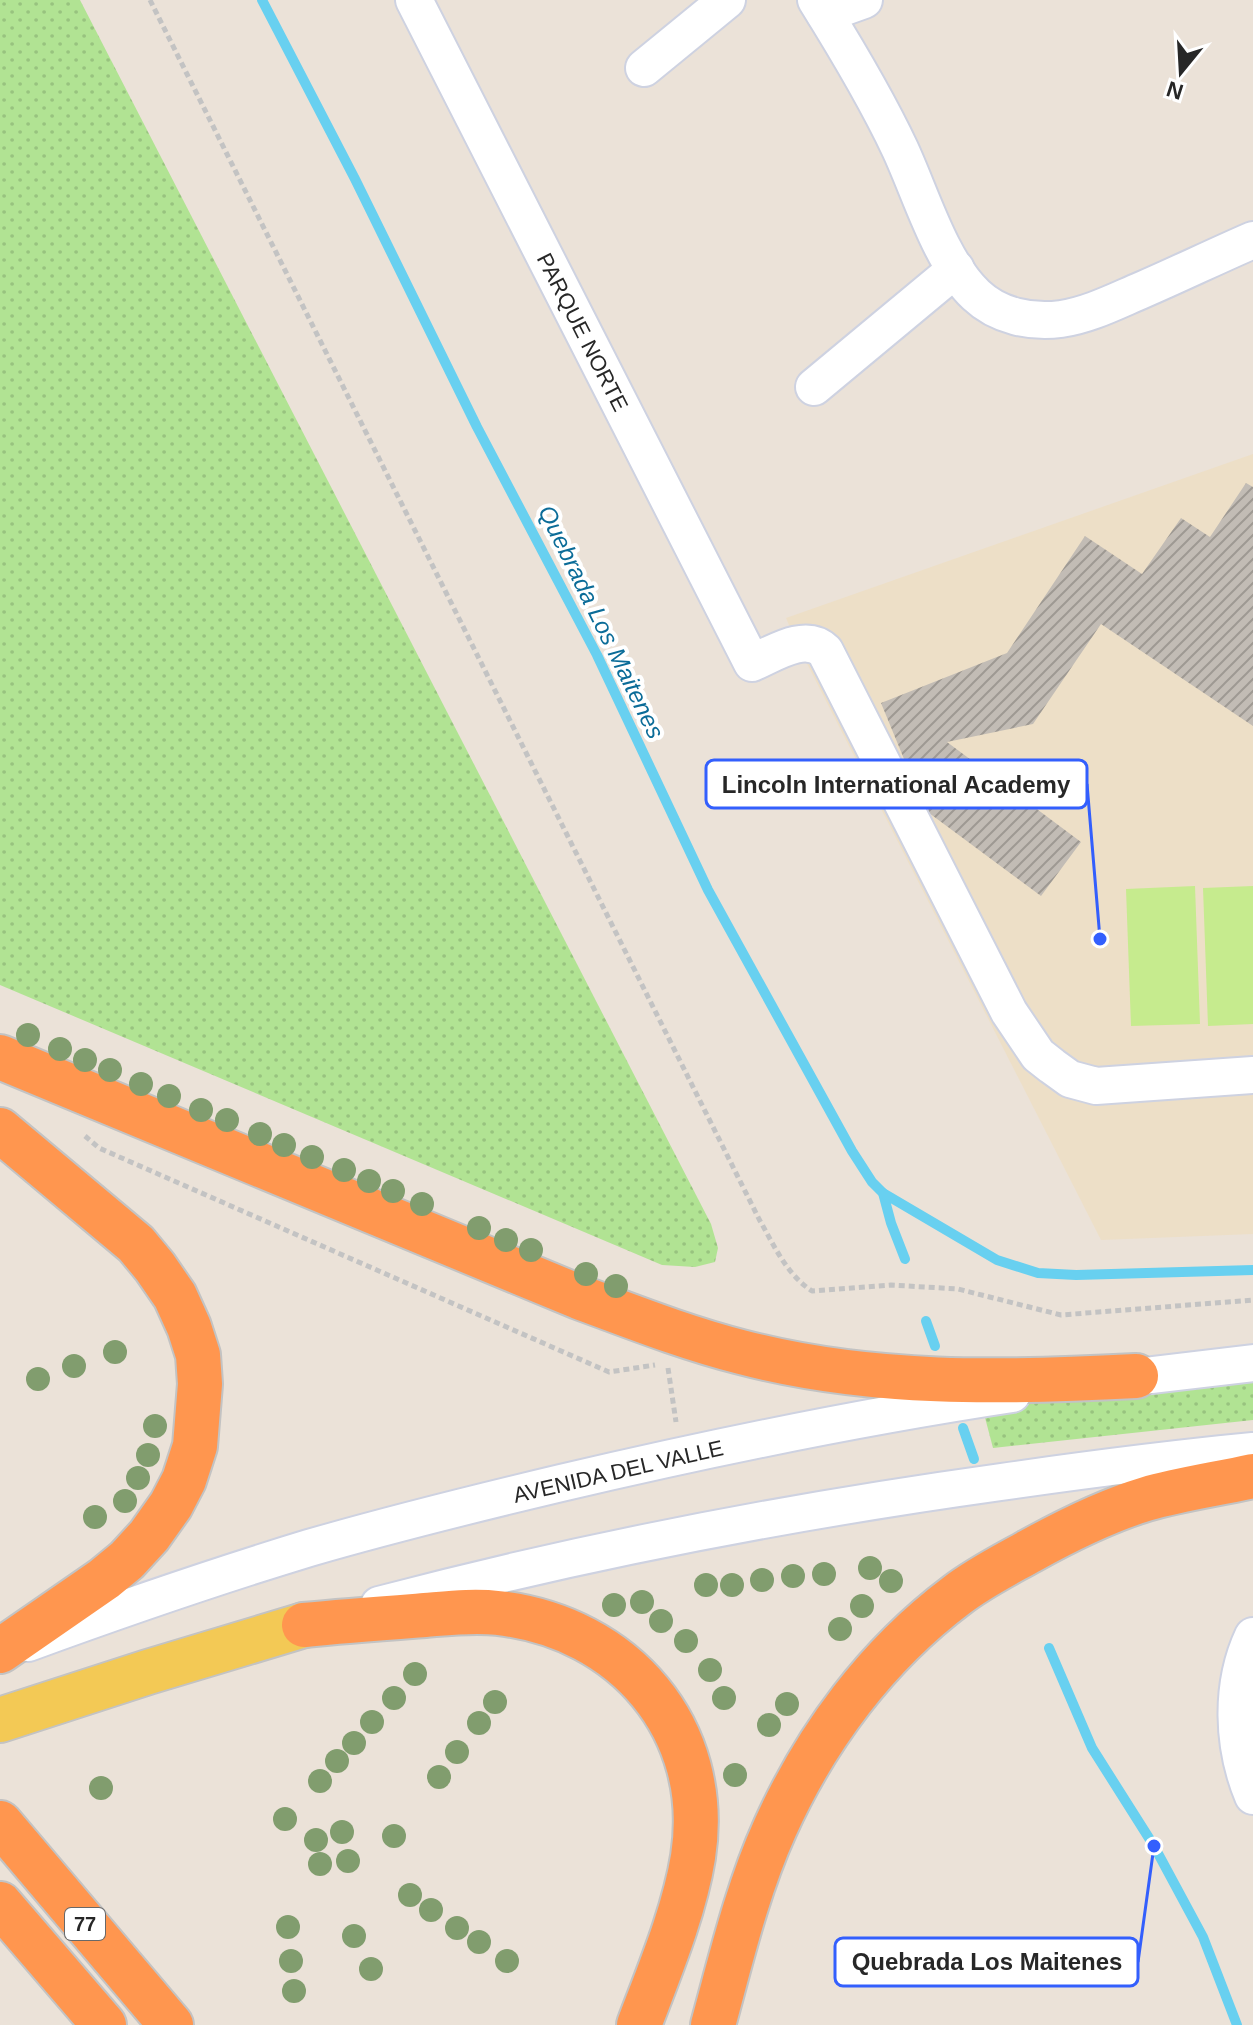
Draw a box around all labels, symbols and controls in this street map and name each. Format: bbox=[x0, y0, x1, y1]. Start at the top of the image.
north arrow bbox=[1141, 32, 1221, 112]
text: N bbox=[1164, 76, 1186, 105]
street label: PARQUE NORTE bbox=[532, 249, 633, 415]
water label: Quebrada Los Maitenes bbox=[533, 501, 670, 743]
callout: Lincoln International Academy bbox=[706, 760, 1087, 808]
text: Lincoln International Academy bbox=[722, 771, 1071, 798]
street label: AVENIDA DEL VALLE bbox=[511, 1435, 726, 1508]
road number: 77 bbox=[65, 1908, 105, 1940]
callout: Quebrada Los Maitenes bbox=[835, 1938, 1138, 1986]
text: Quebrada Los Maitenes bbox=[852, 1948, 1122, 1975]

